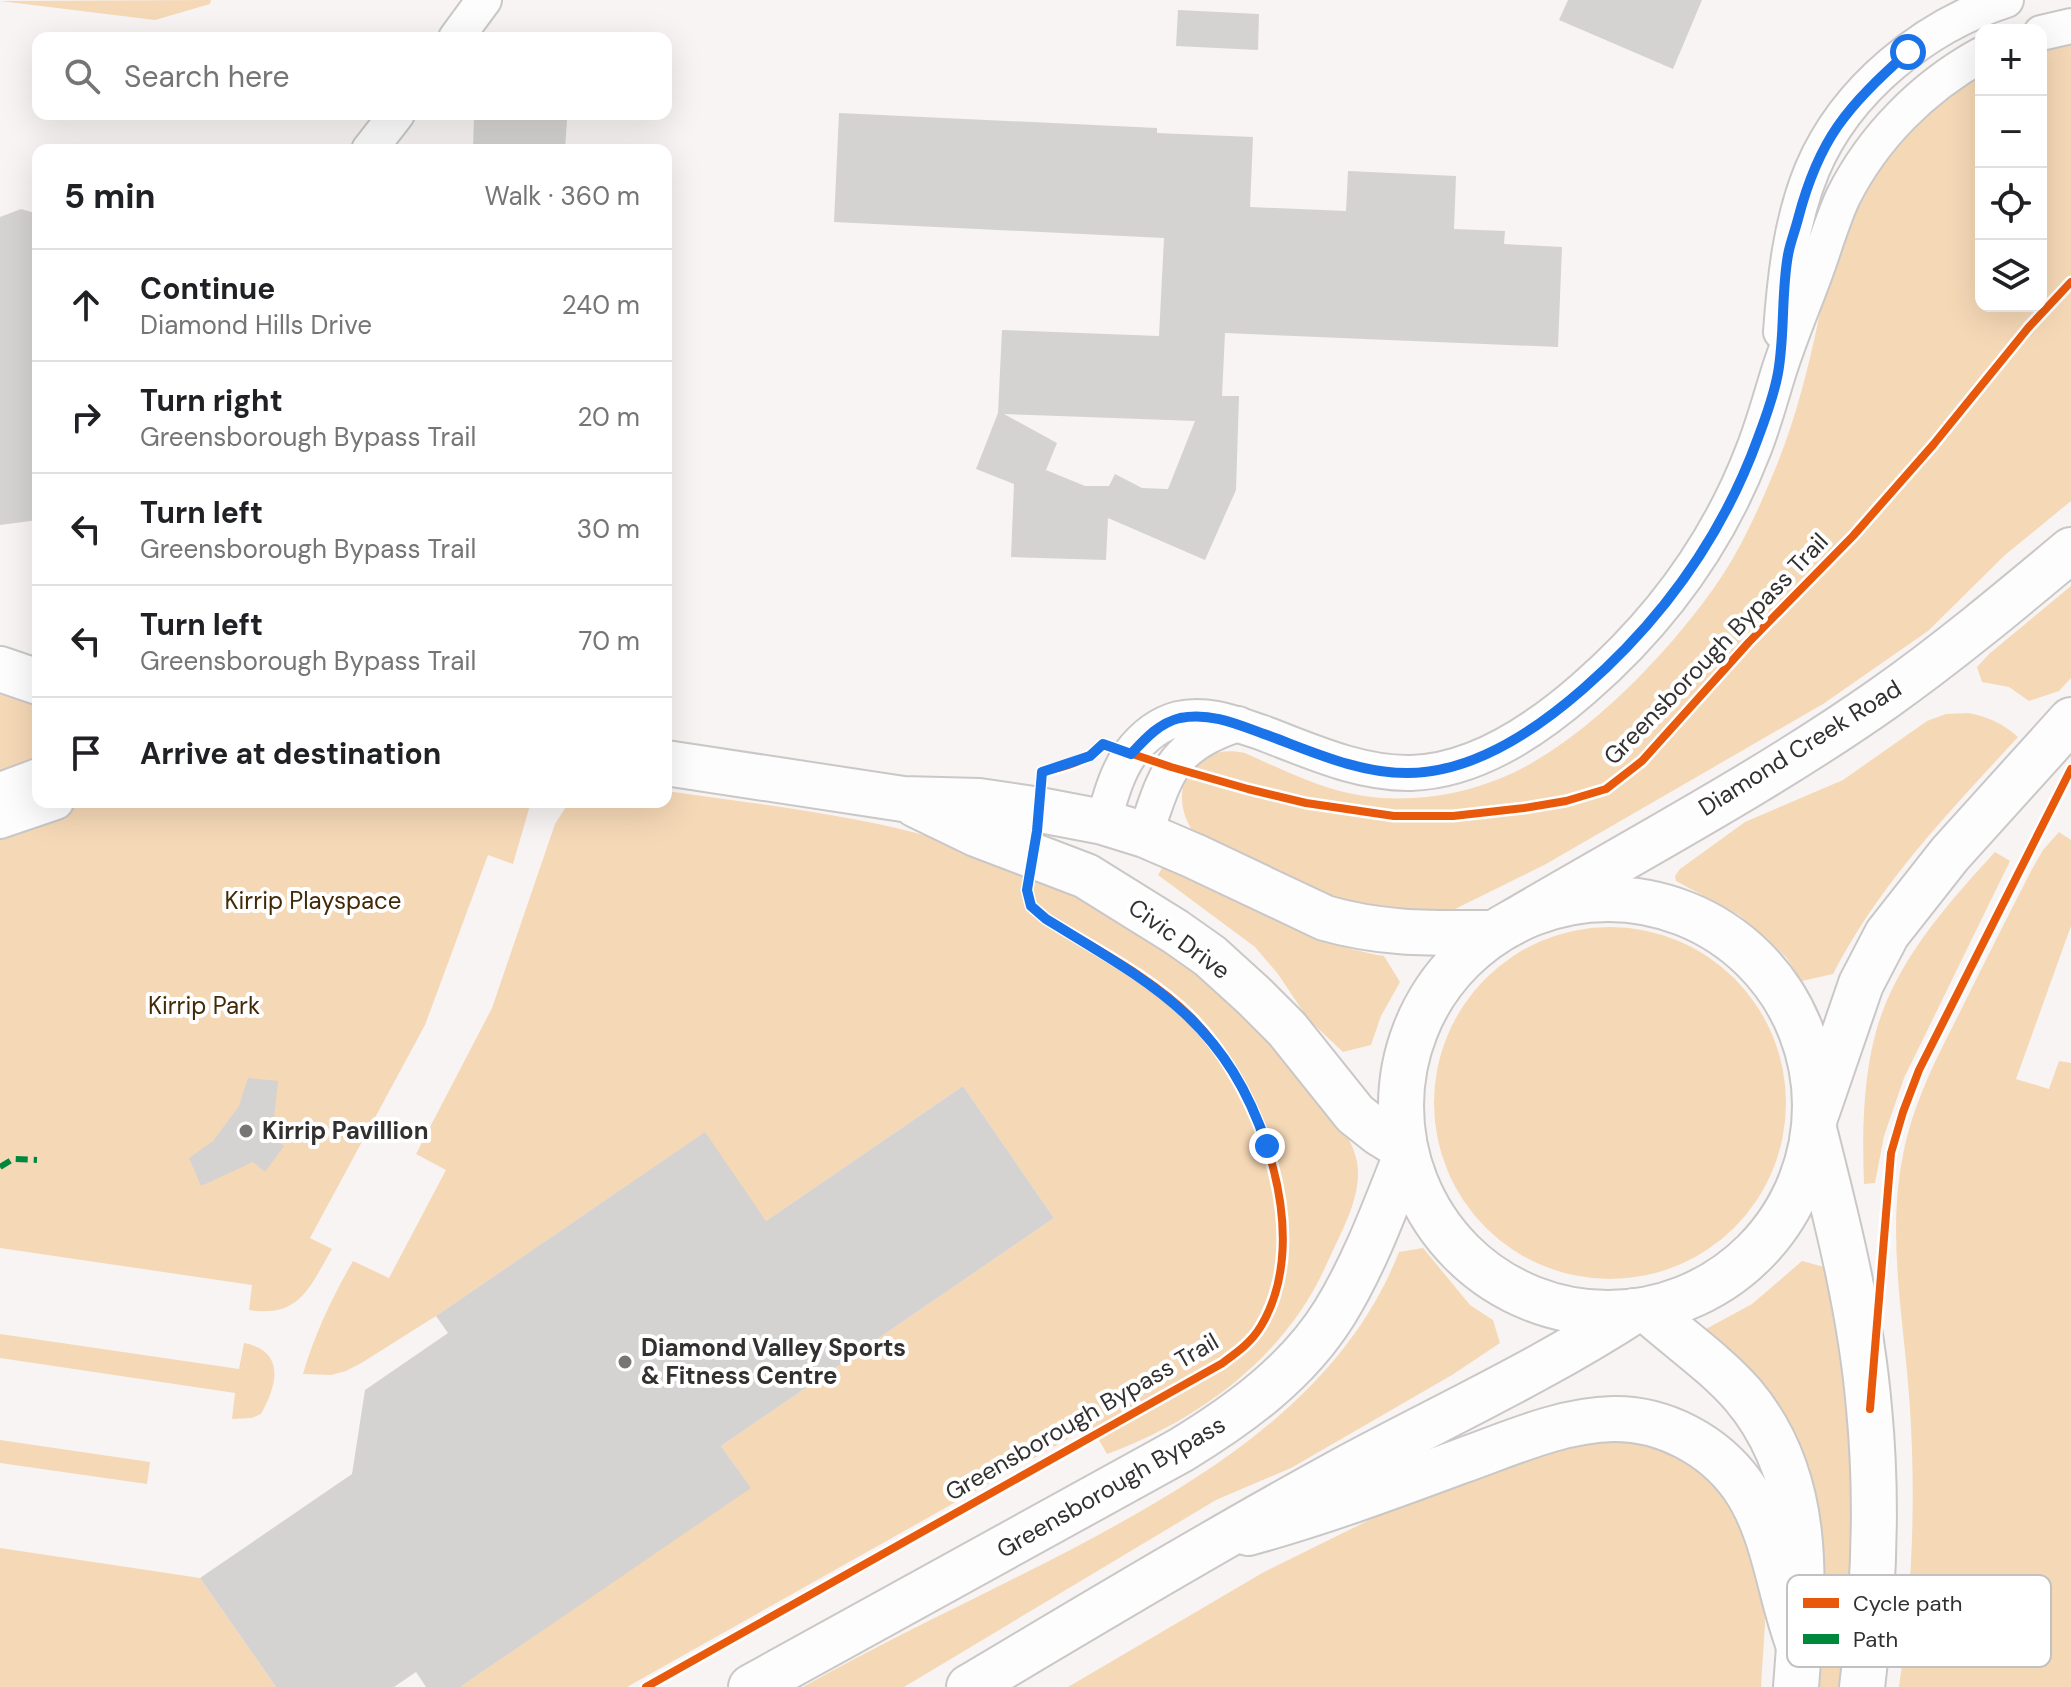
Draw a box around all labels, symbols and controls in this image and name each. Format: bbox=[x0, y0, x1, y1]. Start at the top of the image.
map controls bbox=[1975, 24, 2047, 312]
button: + bbox=[1975, 24, 2047, 96]
search box bbox=[32, 32, 672, 120]
route start bbox=[1890, 34, 1926, 70]
icon: search bbox=[60, 54, 104, 98]
text: Search here bbox=[124, 57, 290, 96]
button: − bbox=[1975, 96, 2047, 168]
button: locate bbox=[1975, 168, 2047, 240]
text: 5 min bbox=[64, 174, 155, 219]
text: Walk · 360 m bbox=[485, 179, 640, 213]
button: layers bbox=[1975, 240, 2047, 312]
text: Continue bbox=[140, 269, 275, 308]
icon: ahead bbox=[64, 283, 108, 327]
text: 240 m bbox=[562, 288, 640, 322]
text: Diamond Hills Drive bbox=[140, 308, 372, 342]
text: Turn right bbox=[140, 381, 283, 420]
icon: right bbox=[64, 395, 108, 439]
text: 20 m bbox=[577, 400, 640, 434]
text: Greensborough Bypass Trail bbox=[140, 420, 476, 454]
text: Turn left bbox=[140, 493, 263, 532]
icon: left bbox=[64, 507, 108, 551]
text: 30 m bbox=[577, 512, 640, 546]
street label: Greensborough Bypass Trail bbox=[1597, 526, 1835, 771]
text: Greensborough Bypass Trail bbox=[140, 532, 476, 566]
text: Turn left bbox=[140, 605, 263, 644]
icon: left bbox=[64, 619, 108, 663]
text: 70 m bbox=[579, 624, 640, 658]
text: Greensborough Bypass Trail bbox=[140, 644, 476, 678]
street label: Diamond Creek Road bbox=[1693, 673, 1907, 823]
icon: arrive bbox=[64, 731, 108, 775]
text: Arrive at destination bbox=[140, 734, 441, 773]
park label: Kirrip Playspace bbox=[225, 885, 401, 916]
street label: Civic Drive bbox=[1122, 891, 1236, 986]
park label: Kirrip Park bbox=[148, 990, 260, 1021]
place label: Kirrip Pavillion bbox=[262, 1115, 428, 1146]
marker: Kirrip Pavillion bbox=[237, 1122, 255, 1140]
route end bbox=[1249, 1128, 1285, 1164]
street label: Greensborough Bypass Trail bbox=[940, 1327, 1224, 1507]
place label: Diamond Valley Sports & Fitness Centre bbox=[641, 1332, 906, 1391]
marker: Diamond Valley Sports & Fitness Centre bbox=[616, 1353, 634, 1371]
street label: Greensborough Bypass bbox=[992, 1410, 1230, 1564]
legend bbox=[1787, 1575, 2051, 1667]
text: Cycle path bbox=[1853, 1589, 1963, 1618]
text: Path bbox=[1853, 1625, 1898, 1654]

